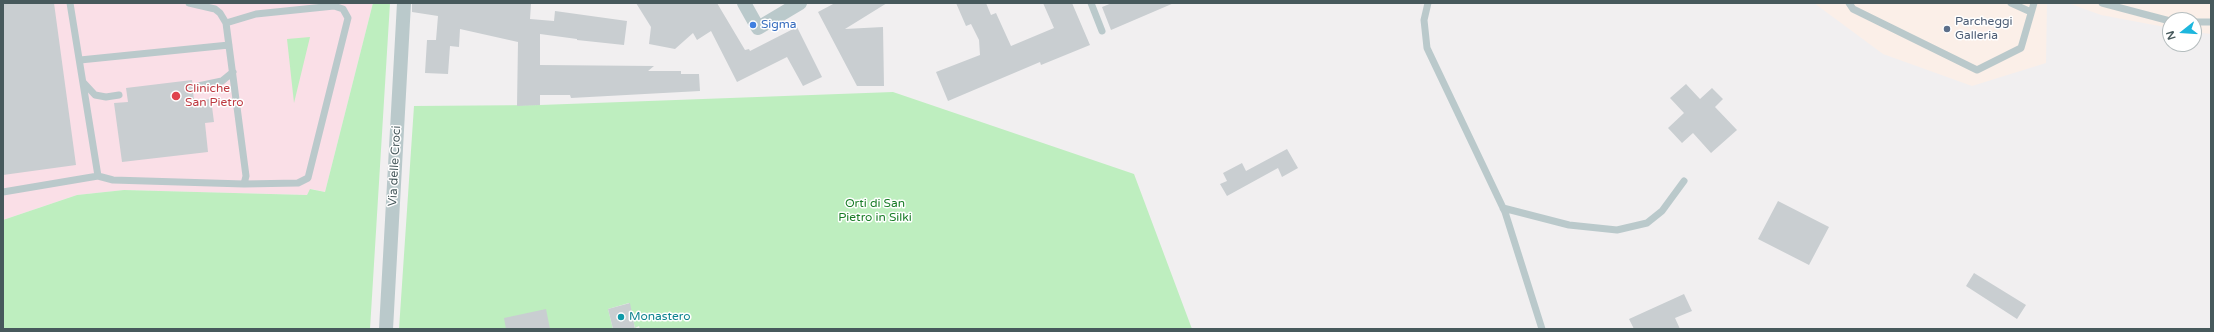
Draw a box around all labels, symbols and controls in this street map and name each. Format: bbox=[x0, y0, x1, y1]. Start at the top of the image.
north arrow bbox=[2162, 12, 2202, 52]
place label: Parcheggi Galleria bbox=[1955, 15, 2013, 43]
place label: Sigma bbox=[761, 18, 797, 32]
marker: Sigma bbox=[748, 20, 758, 30]
marker: Parcheggi Galleria bbox=[1942, 24, 1952, 34]
text: N bbox=[2163, 29, 2179, 41]
place label: Cliniche San Pietro bbox=[185, 82, 244, 110]
marker: Cliniche San Pietro bbox=[170, 90, 182, 102]
street label: Via delle Croci bbox=[386, 125, 404, 207]
park label: Orti di San Pietro in Silki bbox=[838, 197, 912, 225]
place label: Monastero bbox=[629, 310, 690, 324]
marker: Monastero bbox=[616, 312, 626, 322]

